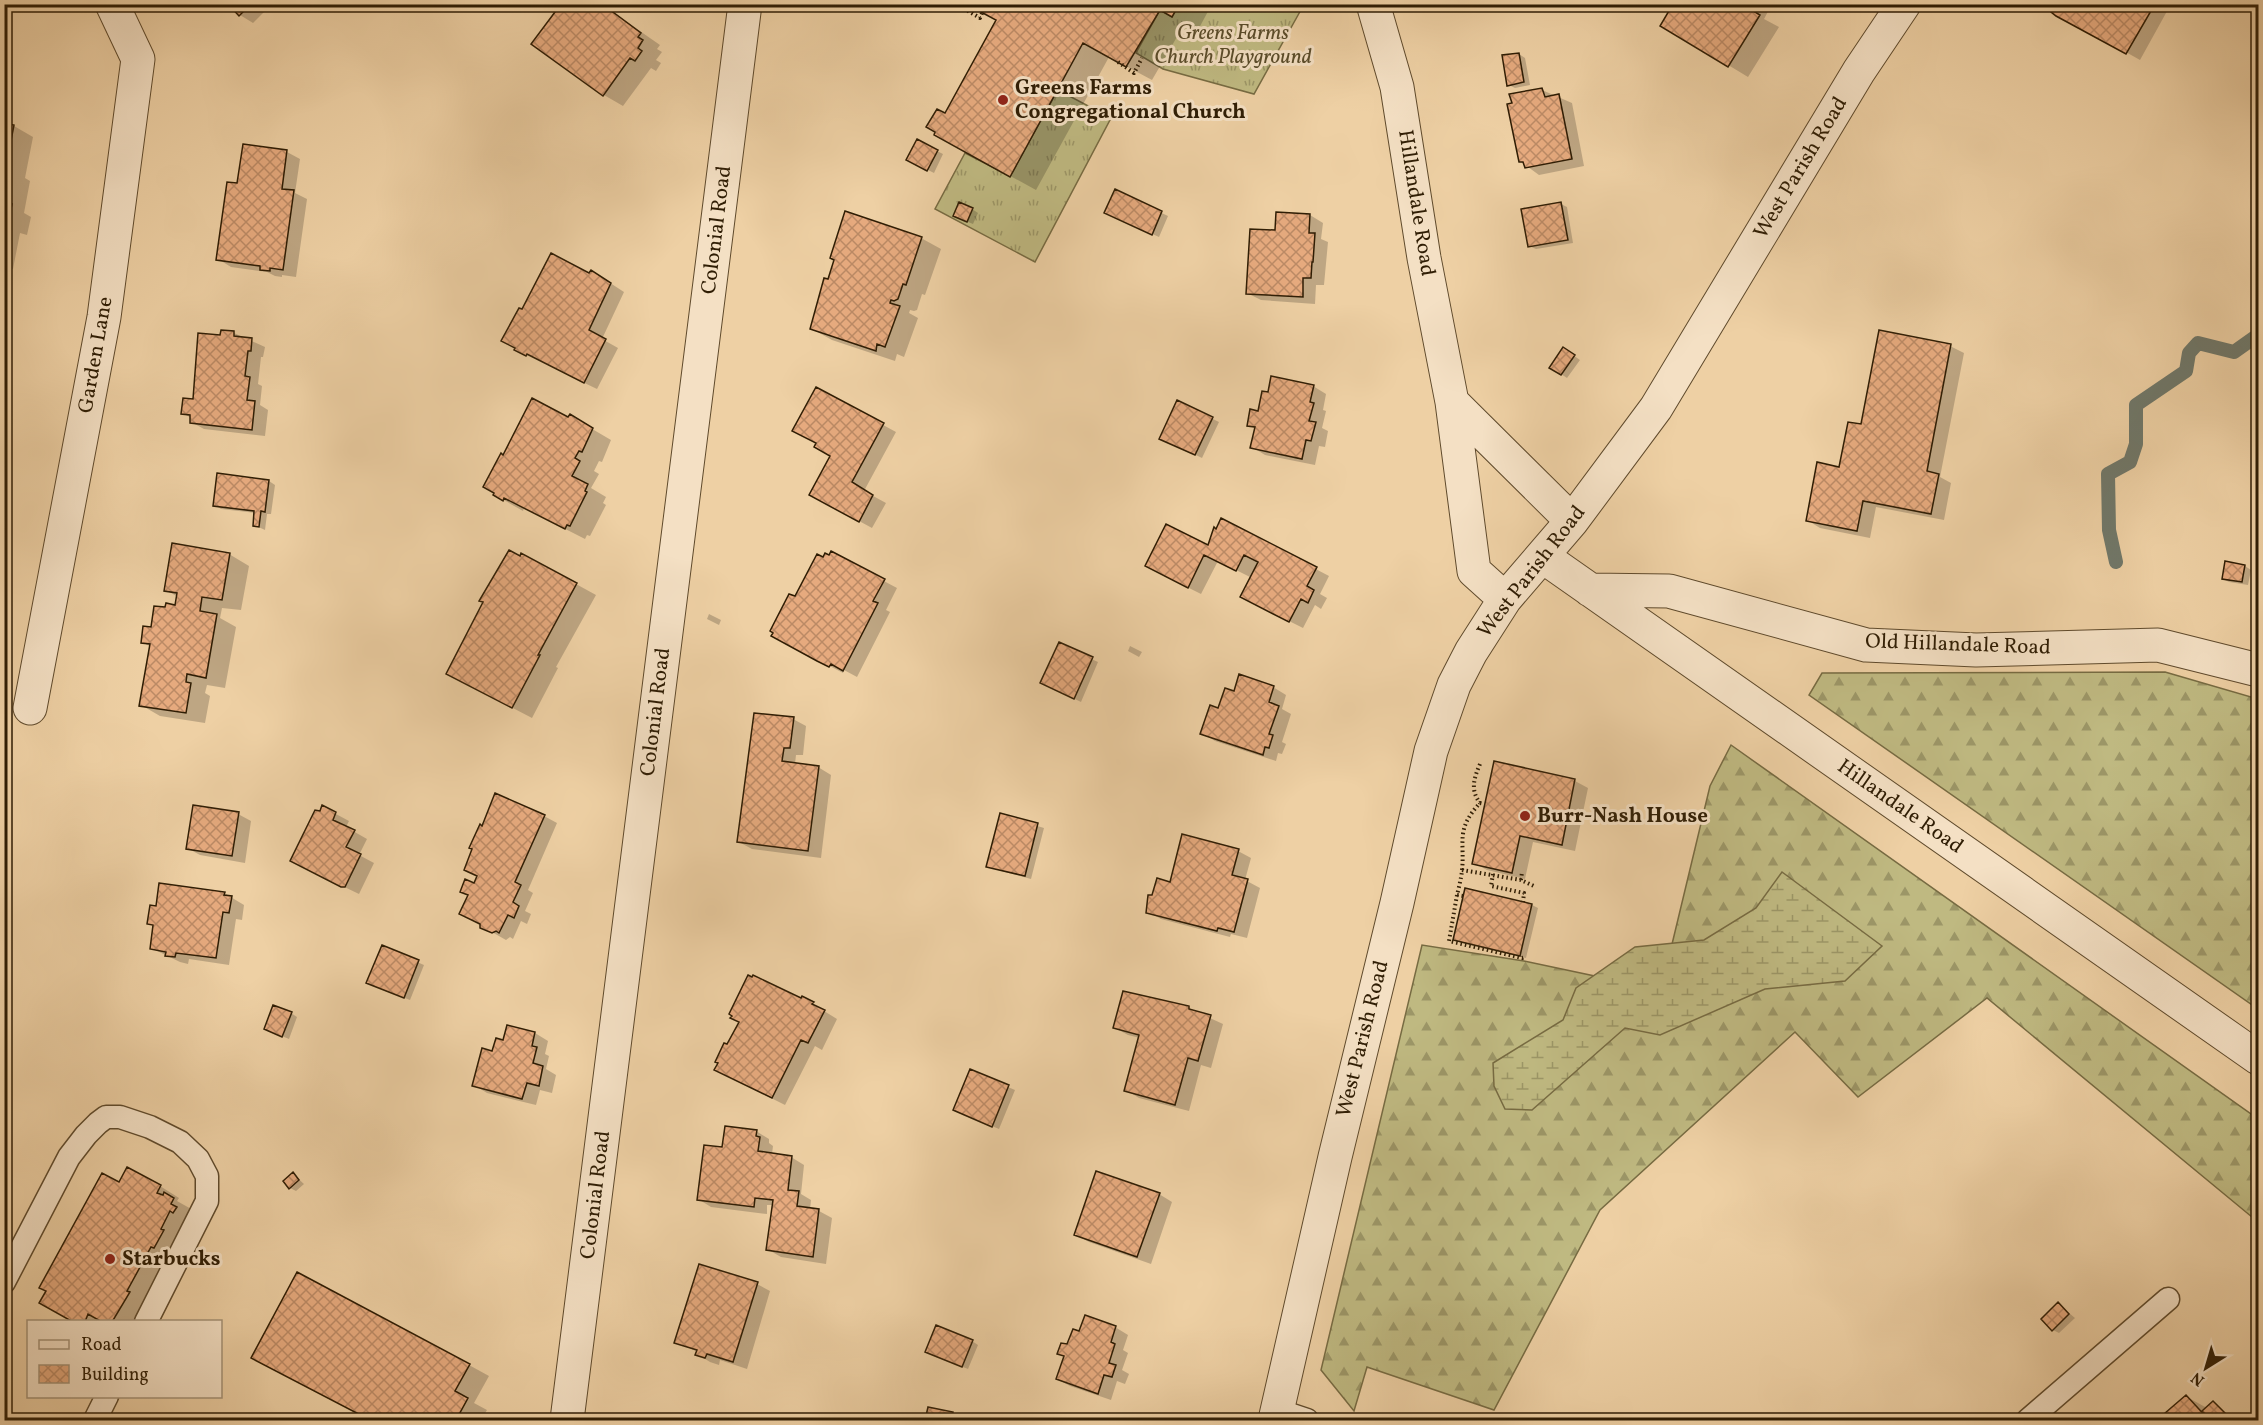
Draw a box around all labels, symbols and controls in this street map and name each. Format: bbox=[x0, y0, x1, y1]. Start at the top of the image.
park label: Greens Farms Church Playground bbox=[1154, 19, 1312, 72]
place label: Greens Farms Congregational Church bbox=[1015, 74, 1246, 127]
street label: West Parish Road bbox=[1747, 92, 1855, 244]
marker: Greens Farms Congregational Church bbox=[996, 93, 1010, 107]
street label: Hillandale Road bbox=[1390, 128, 1442, 278]
street label: Colonial Road bbox=[695, 164, 739, 296]
street label: Garden Lane bbox=[71, 294, 121, 416]
street label: West Parish Road bbox=[1471, 500, 1593, 644]
street label: Old Hillandale Road bbox=[1865, 627, 2051, 663]
street label: Colonial Road bbox=[634, 646, 678, 778]
street label: Hillandale Road bbox=[1831, 753, 1969, 861]
place label: Burr-Nash House bbox=[1537, 802, 1708, 831]
marker: Burr-Nash House bbox=[1518, 809, 1532, 823]
street label: West Parish Road bbox=[1329, 957, 1397, 1121]
street label: Colonial Road bbox=[574, 1129, 618, 1261]
place label: Starbucks bbox=[122, 1245, 220, 1274]
marker: Starbucks bbox=[103, 1252, 117, 1266]
legend bbox=[27, 1320, 222, 1398]
text: Road bbox=[81, 1333, 122, 1358]
north arrow bbox=[2176, 1338, 2236, 1398]
text: Building bbox=[81, 1363, 149, 1388]
text: N bbox=[2187, 1366, 2209, 1391]

